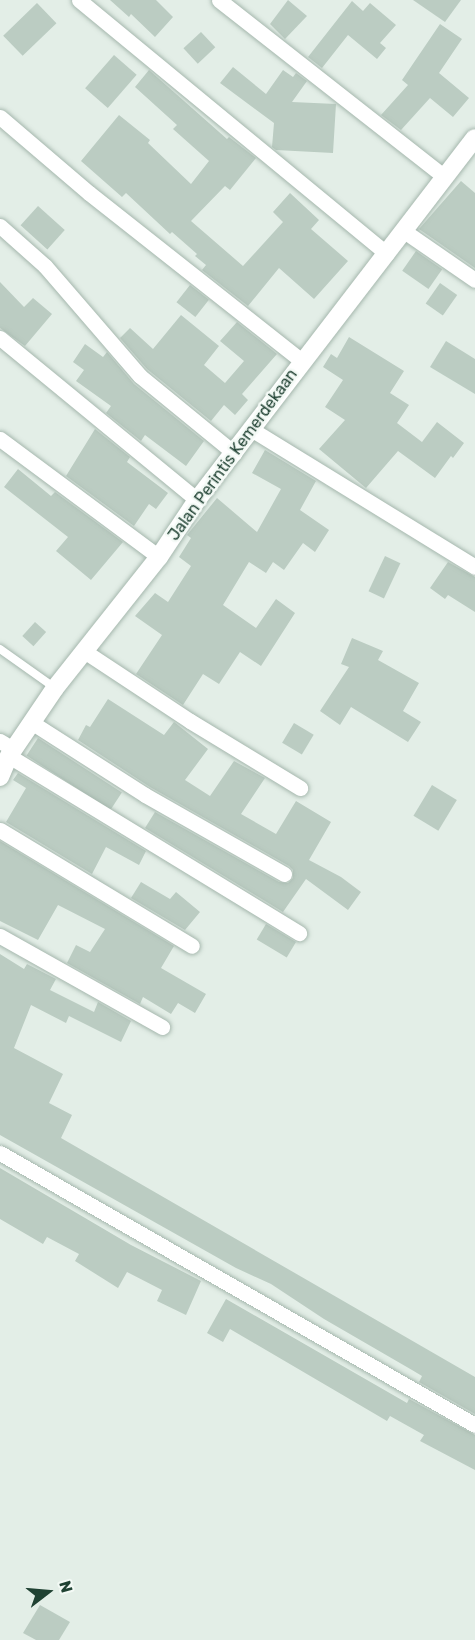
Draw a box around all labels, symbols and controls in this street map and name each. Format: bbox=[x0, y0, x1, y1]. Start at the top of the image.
street label: Jalan Perintis Kemerdekaan bbox=[164, 366, 302, 544]
north arrow bbox=[18, 1562, 78, 1622]
text: N bbox=[55, 1579, 77, 1595]

